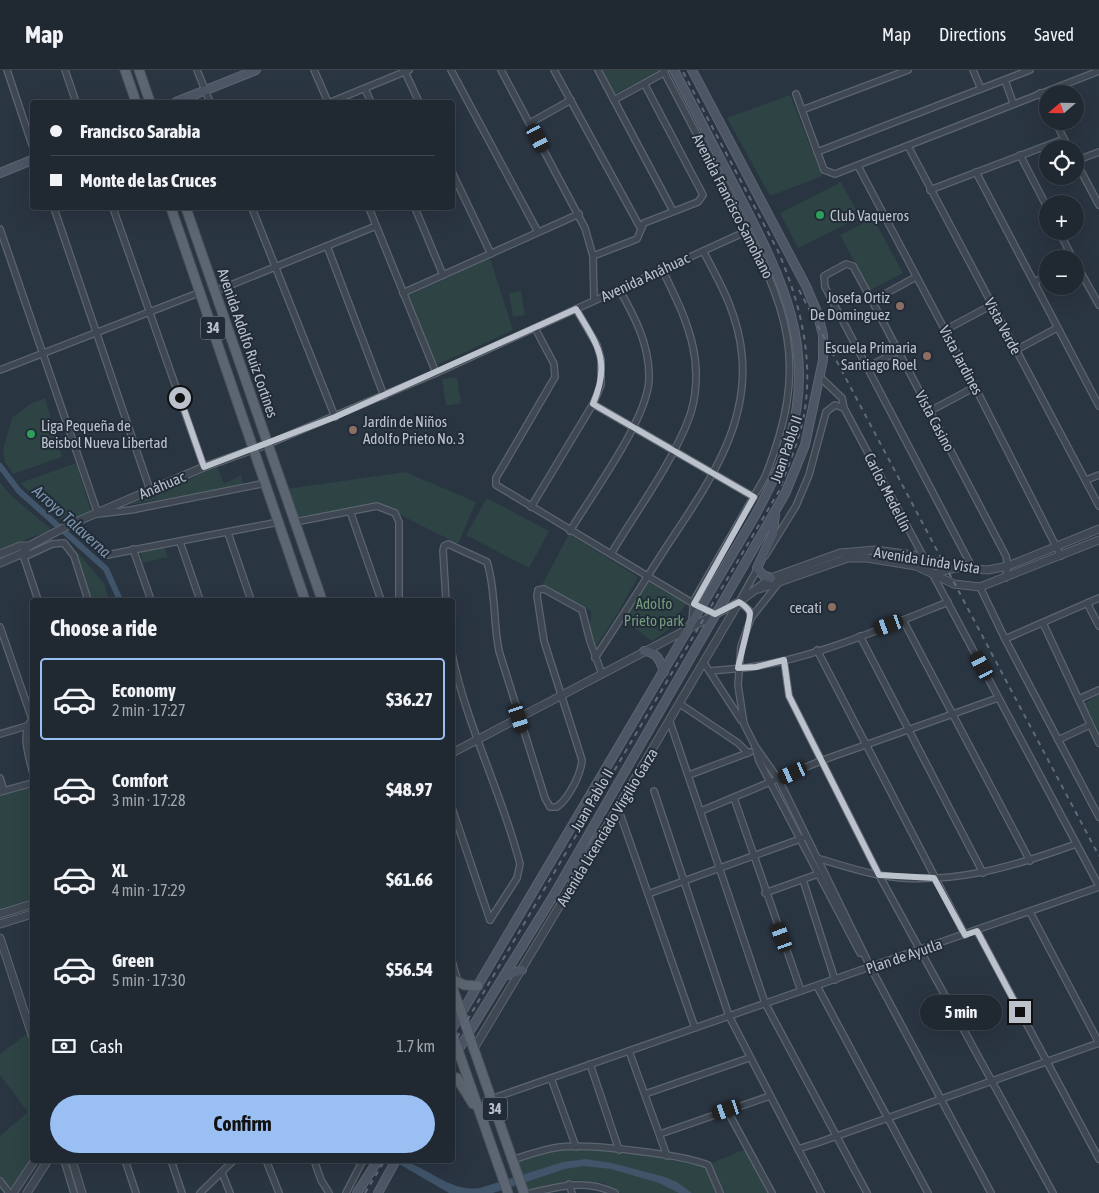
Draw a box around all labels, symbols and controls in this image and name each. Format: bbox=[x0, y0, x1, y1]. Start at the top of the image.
text: Map bbox=[25, 21, 64, 48]
text: Map bbox=[882, 24, 911, 45]
text: Directions bbox=[939, 24, 1006, 45]
text: Saved bbox=[1034, 24, 1074, 45]
north arrow bbox=[1039, 85, 1084, 130]
map controls bbox=[1039, 85, 1084, 295]
text: Francisco Sarabia bbox=[80, 120, 200, 142]
car bbox=[524, 121, 551, 155]
street label: Avenida Francisco Samohano bbox=[689, 131, 777, 281]
button: locate bbox=[1039, 140, 1084, 185]
text: Monte de las Cruces bbox=[80, 169, 217, 191]
button: + bbox=[1039, 195, 1084, 240]
place label: Club Vaqueros bbox=[830, 207, 909, 224]
marker: Club Vaqueros bbox=[814, 209, 826, 221]
street label: Avenida Anáhuac bbox=[598, 249, 692, 305]
button: − bbox=[1039, 250, 1084, 295]
street label: Avenida Adolfo Ruíz Cortines bbox=[214, 266, 282, 420]
place label: Josefa Ortiz De Dominguez bbox=[810, 289, 891, 323]
street label: Vista Verde bbox=[981, 295, 1025, 357]
marker: Josefa Ortiz De Dominguez bbox=[894, 300, 906, 312]
road number: 34 bbox=[200, 317, 226, 340]
street label: Vista Jardines bbox=[936, 323, 986, 397]
place label: Escuela Primaria Santiago Roel bbox=[825, 339, 917, 373]
marker: Escuela Primaria Santiago Roel bbox=[921, 350, 933, 362]
route start bbox=[169, 387, 191, 409]
street label: Vista Casino bbox=[912, 388, 958, 454]
place label: Jardín de Niños Adolfo Prieto No. 3 bbox=[363, 413, 465, 447]
street label: Juan Pablo II bbox=[767, 413, 805, 485]
place label: Liga Pequeña de Beisbol Nueva Libertad bbox=[41, 417, 168, 451]
marker: Jardín de Niños Adolfo Prieto No. 3 bbox=[347, 424, 359, 436]
marker: Liga Pequeña de Beisbol Nueva Libertad bbox=[25, 428, 37, 440]
street label: Carlos Medellín bbox=[861, 450, 915, 534]
street label: Anáhuac bbox=[136, 467, 188, 502]
water label: Arroyo Talaverna bbox=[28, 481, 115, 562]
street label: Avenida Linda Vista bbox=[873, 543, 981, 577]
park label: Adolfo Prieto park bbox=[624, 595, 685, 629]
place label: cecati bbox=[789, 599, 822, 616]
marker: cecati bbox=[826, 601, 838, 613]
car bbox=[872, 613, 905, 637]
text: Choose a ride bbox=[50, 615, 157, 641]
car bbox=[968, 649, 995, 683]
icon: car bbox=[52, 677, 97, 722]
text: Economy bbox=[112, 679, 176, 701]
text: $36.27 bbox=[386, 688, 433, 710]
text: 2 min · 17:27 bbox=[112, 701, 185, 719]
car bbox=[507, 701, 530, 735]
street label: Avenida Licenciado Virgilio Garza bbox=[553, 745, 661, 909]
car bbox=[776, 760, 809, 786]
street label: Juan Pablo II bbox=[567, 765, 617, 835]
icon: car bbox=[52, 767, 97, 812]
text: Comfort bbox=[112, 769, 168, 791]
text: $48.97 bbox=[386, 778, 433, 800]
text: 3 min · 17:28 bbox=[112, 791, 185, 809]
icon: car bbox=[52, 857, 97, 902]
text: XL bbox=[112, 859, 128, 881]
text: $61.66 bbox=[386, 868, 433, 890]
text: 4 min · 17:29 bbox=[112, 881, 185, 899]
car bbox=[769, 920, 794, 954]
street label: Plan de Ayutla bbox=[864, 935, 944, 977]
icon: car bbox=[52, 947, 97, 992]
text: Green bbox=[112, 949, 154, 971]
text: $56.54 bbox=[386, 958, 433, 980]
text: 5 min · 17:30 bbox=[112, 971, 185, 989]
callout: 5 min bbox=[920, 994, 1002, 1030]
route end bbox=[1009, 1001, 1031, 1023]
text: 5 min bbox=[945, 1003, 977, 1021]
icon: cash bbox=[50, 1032, 78, 1060]
text: Cash bbox=[90, 1035, 123, 1057]
text: 1.7 km bbox=[396, 1037, 435, 1055]
button: Confirm bbox=[50, 1095, 435, 1153]
road number: 34 bbox=[482, 1098, 508, 1120]
car bbox=[710, 1098, 743, 1122]

